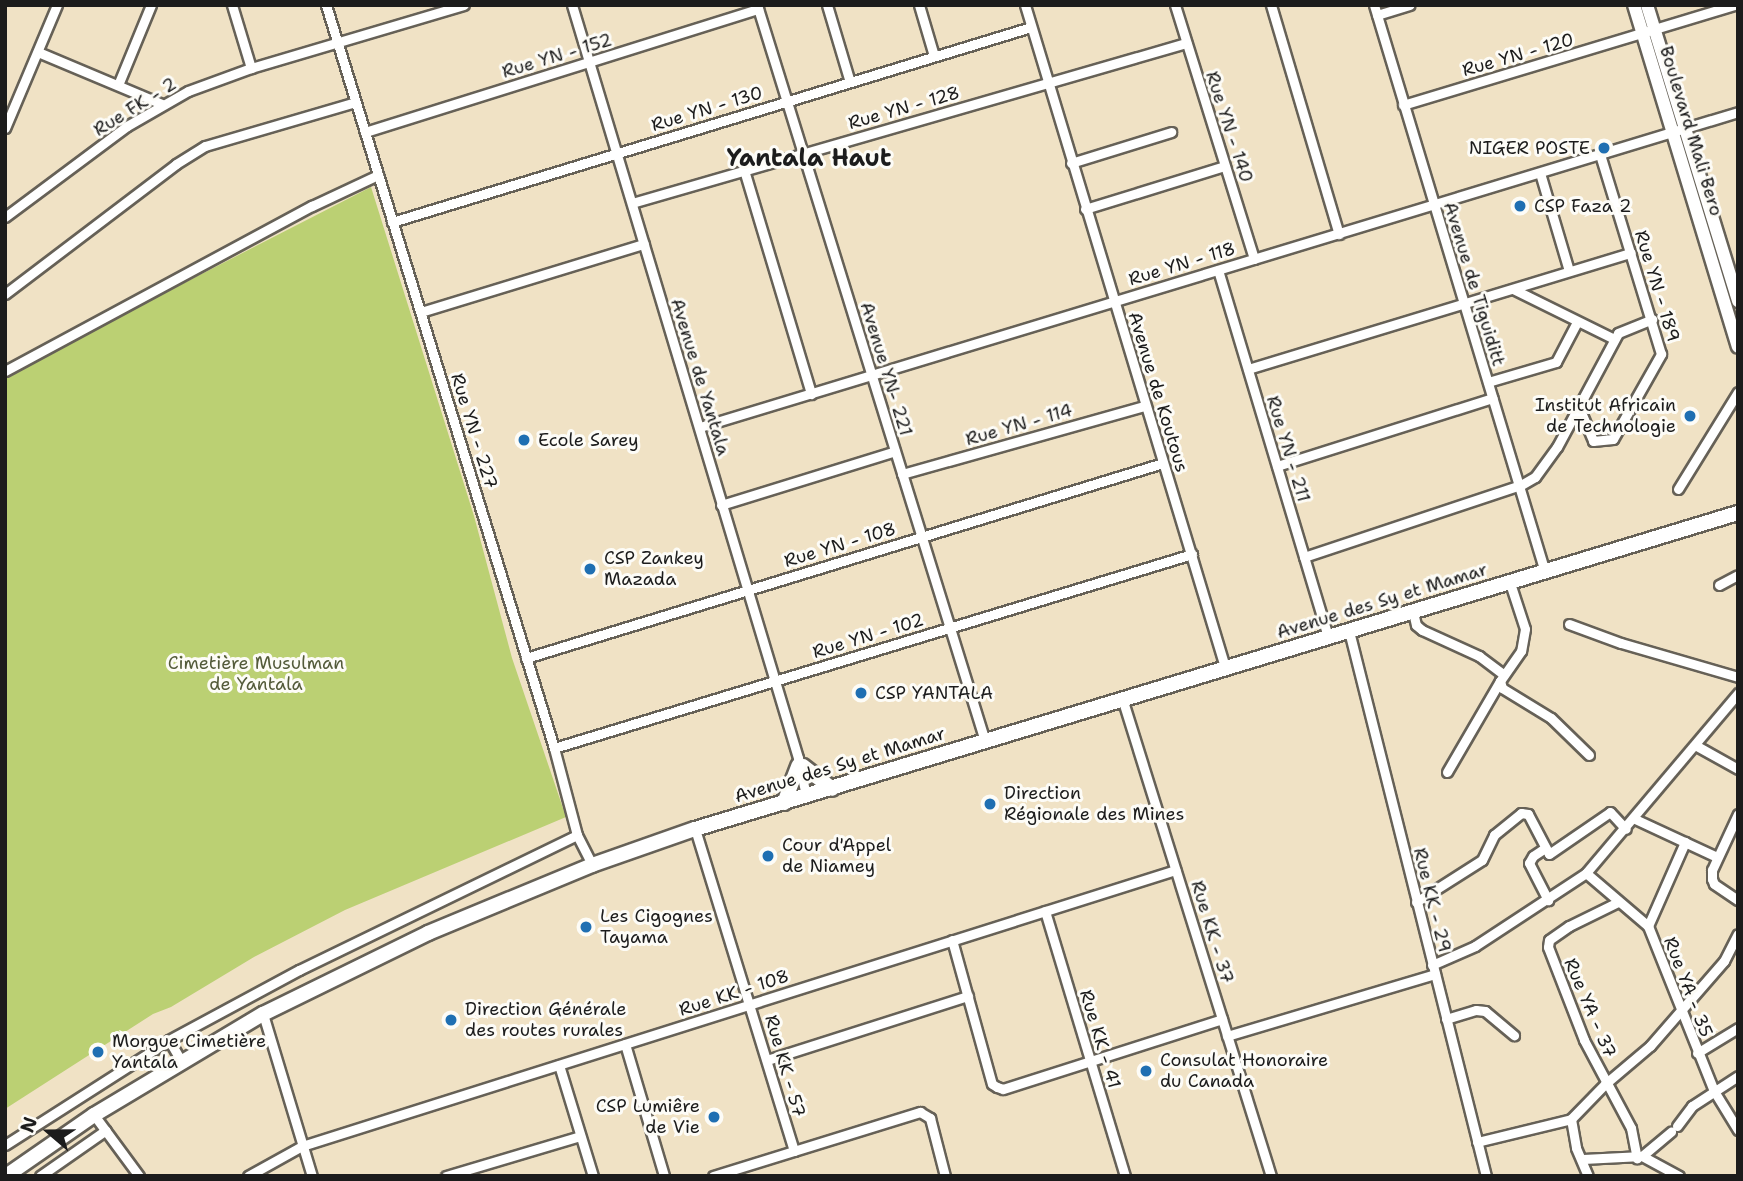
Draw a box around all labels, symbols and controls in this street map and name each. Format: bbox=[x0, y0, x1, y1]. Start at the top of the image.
street label: Rue YN - 152 bbox=[499, 29, 615, 83]
street label: Rue YN - 120 bbox=[1460, 29, 1576, 81]
street label: Boulevard Mali Bero bbox=[1655, 44, 1727, 218]
street label: Rue YN - 140 bbox=[1201, 69, 1257, 185]
street label: Rue FK - 2 bbox=[90, 73, 180, 141]
street label: Rue YN - 130 bbox=[649, 82, 765, 136]
street label: Rue YN - 128 bbox=[846, 82, 962, 134]
place label: NIGER POSTE bbox=[1469, 137, 1590, 159]
marker: NIGER POSTE bbox=[1596, 140, 1612, 156]
district label: Yantala Haut bbox=[727, 145, 891, 173]
place label: CSP Faza 2 bbox=[1534, 195, 1632, 217]
marker: CSP Faza 2 bbox=[1512, 198, 1528, 214]
street label: Avenue de Tiguiditt bbox=[1439, 199, 1509, 369]
street label: Rue YN - 189 bbox=[1630, 228, 1684, 344]
street label: Rue YN - 118 bbox=[1126, 237, 1238, 291]
street label: Avenue de Yantala bbox=[666, 296, 734, 458]
street label: Avenue YN- 221 bbox=[855, 299, 917, 439]
street label: Avenue de Koutous bbox=[1123, 309, 1193, 475]
street label: Rue YN - 227 bbox=[446, 371, 502, 491]
street label: Rue YN - 211 bbox=[1262, 393, 1314, 505]
place label: Institut Africain de Technologie bbox=[1535, 395, 1676, 438]
street label: Rue YN - 114 bbox=[963, 399, 1075, 451]
marker: Institut Africain de Technologie bbox=[1682, 408, 1698, 424]
place label: Ecole Sarey bbox=[538, 429, 639, 451]
marker: Ecole Sarey bbox=[516, 432, 532, 448]
street label: Rue YN - 108 bbox=[781, 518, 899, 572]
place label: CSP Zankey Mazada bbox=[604, 548, 704, 590]
street label: Avenue des Sy et Mamar bbox=[1274, 559, 1490, 643]
marker: CSP Zankey Mazada bbox=[582, 561, 598, 577]
street label: Rue YN - 102 bbox=[810, 609, 926, 663]
park label: Cimetière Musulman de Yantala bbox=[168, 653, 344, 696]
place label: CSP YANTALA bbox=[875, 682, 993, 704]
marker: CSP YANTALA bbox=[853, 685, 869, 701]
street label: Avenue des Sy et Mamar bbox=[732, 723, 948, 807]
place label: Direction Régionale des Mines bbox=[1004, 783, 1184, 826]
marker: Direction Régionale des Mines bbox=[982, 796, 998, 812]
place label: Cour d'Appel de Niamey bbox=[782, 835, 891, 878]
street label: Rue KK - 29 bbox=[1409, 846, 1455, 954]
marker: Cour d'Appel de Niamey bbox=[760, 848, 776, 864]
street label: Rue KK - 37 bbox=[1186, 878, 1238, 986]
place label: Les Cigognes Tayama bbox=[600, 906, 713, 948]
marker: Les Cigognes Tayama bbox=[578, 919, 594, 935]
street label: Rue YA - 35 bbox=[1659, 934, 1717, 1040]
street label: Rue YA - 37 bbox=[1559, 955, 1621, 1061]
street label: Rue KK - 108 bbox=[676, 965, 792, 1021]
street label: Rue KK - 41 bbox=[1075, 987, 1125, 1091]
place label: Direction Générale des routes rurales bbox=[465, 999, 626, 1042]
marker: Direction Générale des routes rurales bbox=[443, 1012, 459, 1028]
street label: Rue KK - 57 bbox=[760, 1012, 810, 1120]
place label: Morgue Cimetière Yantala bbox=[112, 1031, 266, 1074]
marker: Morgue Cimetière Yantala bbox=[90, 1044, 106, 1060]
place label: Consulat Honoraire du Canada bbox=[1160, 1050, 1328, 1092]
marker: Consulat Honoraire du Canada bbox=[1138, 1063, 1154, 1079]
place label: CSP Lumiêre de Vie bbox=[596, 1096, 700, 1138]
north arrow bbox=[14, 1097, 84, 1167]
marker: CSP Lumiêre de Vie bbox=[706, 1109, 722, 1125]
text: N bbox=[14, 1113, 43, 1136]

